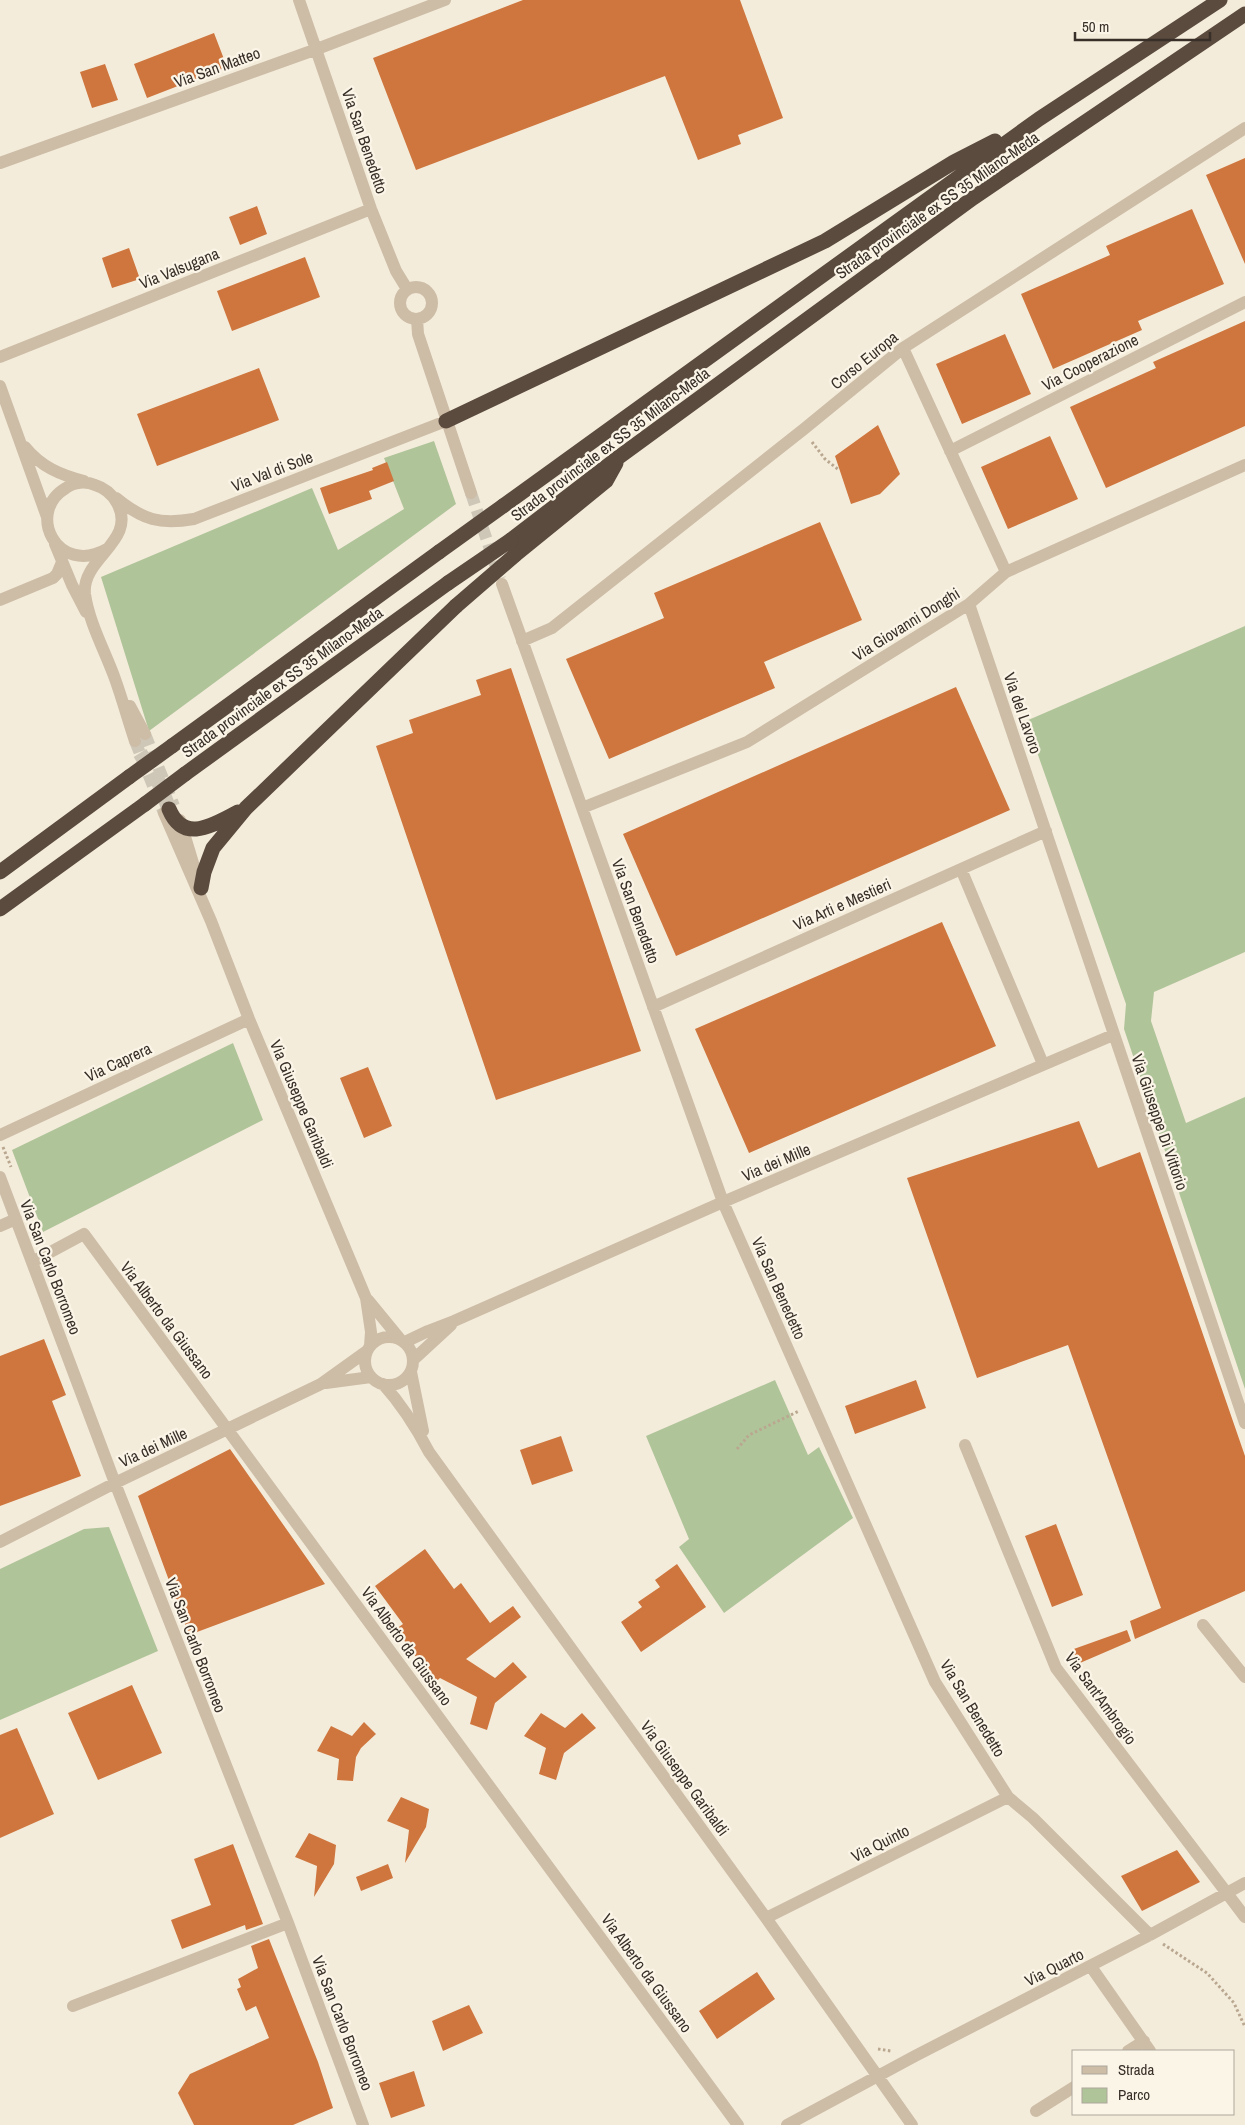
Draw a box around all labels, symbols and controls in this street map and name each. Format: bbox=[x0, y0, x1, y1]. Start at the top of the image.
scale bar bbox=[1075, 10, 1210, 42]
text: 50 m bbox=[1082, 16, 1109, 37]
street label: Via San Matteo bbox=[171, 41, 263, 93]
street label: Via San Benedetto bbox=[337, 85, 393, 197]
street label: Strada provinciale ex SS 35 Milano-Meda bbox=[831, 126, 1044, 284]
street label: Via Valsugana bbox=[136, 242, 223, 294]
street label: Corso Europa bbox=[826, 326, 903, 394]
street label: Via Cooperazione bbox=[1038, 328, 1142, 396]
street label: Strada provinciale ex SS 35 Milano-Meda bbox=[506, 361, 714, 526]
street label: Via Val di Sole bbox=[228, 445, 316, 497]
street label: Via Giovanni Donghi bbox=[848, 582, 964, 666]
street label: Strada provinciale ex SS 35 Milano-Meda bbox=[177, 601, 388, 762]
street label: Via del Lavoro bbox=[999, 670, 1047, 756]
street label: Via San Benedetto bbox=[607, 856, 665, 966]
street label: Via Arti e Mestieri bbox=[790, 873, 894, 935]
street label: Via Giuseppe Garibaldi bbox=[265, 1036, 339, 1172]
street label: Via Caprera bbox=[81, 1037, 155, 1087]
street label: Via Giuseppe Di Vittorio bbox=[1126, 1051, 1194, 1193]
street label: Via dei Mille bbox=[738, 1138, 814, 1186]
street label: Via San Carlo Borromeo bbox=[15, 1196, 87, 1338]
street label: Via San Benedetto bbox=[747, 1233, 811, 1343]
street label: Via Alberto da Giussano bbox=[115, 1257, 219, 1383]
street label: Via dei Mille bbox=[115, 1422, 191, 1472]
street label: Via San Carlo Borromeo bbox=[160, 1574, 232, 1716]
street label: Via Alberto da Giussano bbox=[356, 1582, 458, 1710]
street label: Via Sant'Ambrogio bbox=[1060, 1647, 1142, 1749]
street label: Via San Benedetto bbox=[935, 1655, 1011, 1761]
street label: Via Giuseppe Garibaldi bbox=[636, 1716, 734, 1840]
street label: Via Quinto bbox=[847, 1819, 913, 1867]
street label: Via Alberto da Giussano bbox=[596, 1909, 698, 2037]
street label: Via Quarto bbox=[1021, 1943, 1087, 1991]
street label: Via San Carlo Borromeo bbox=[307, 1952, 379, 2094]
legend bbox=[1072, 2050, 1235, 2115]
text: Strada bbox=[1118, 2059, 1154, 2080]
text: Parco bbox=[1118, 2084, 1150, 2105]

